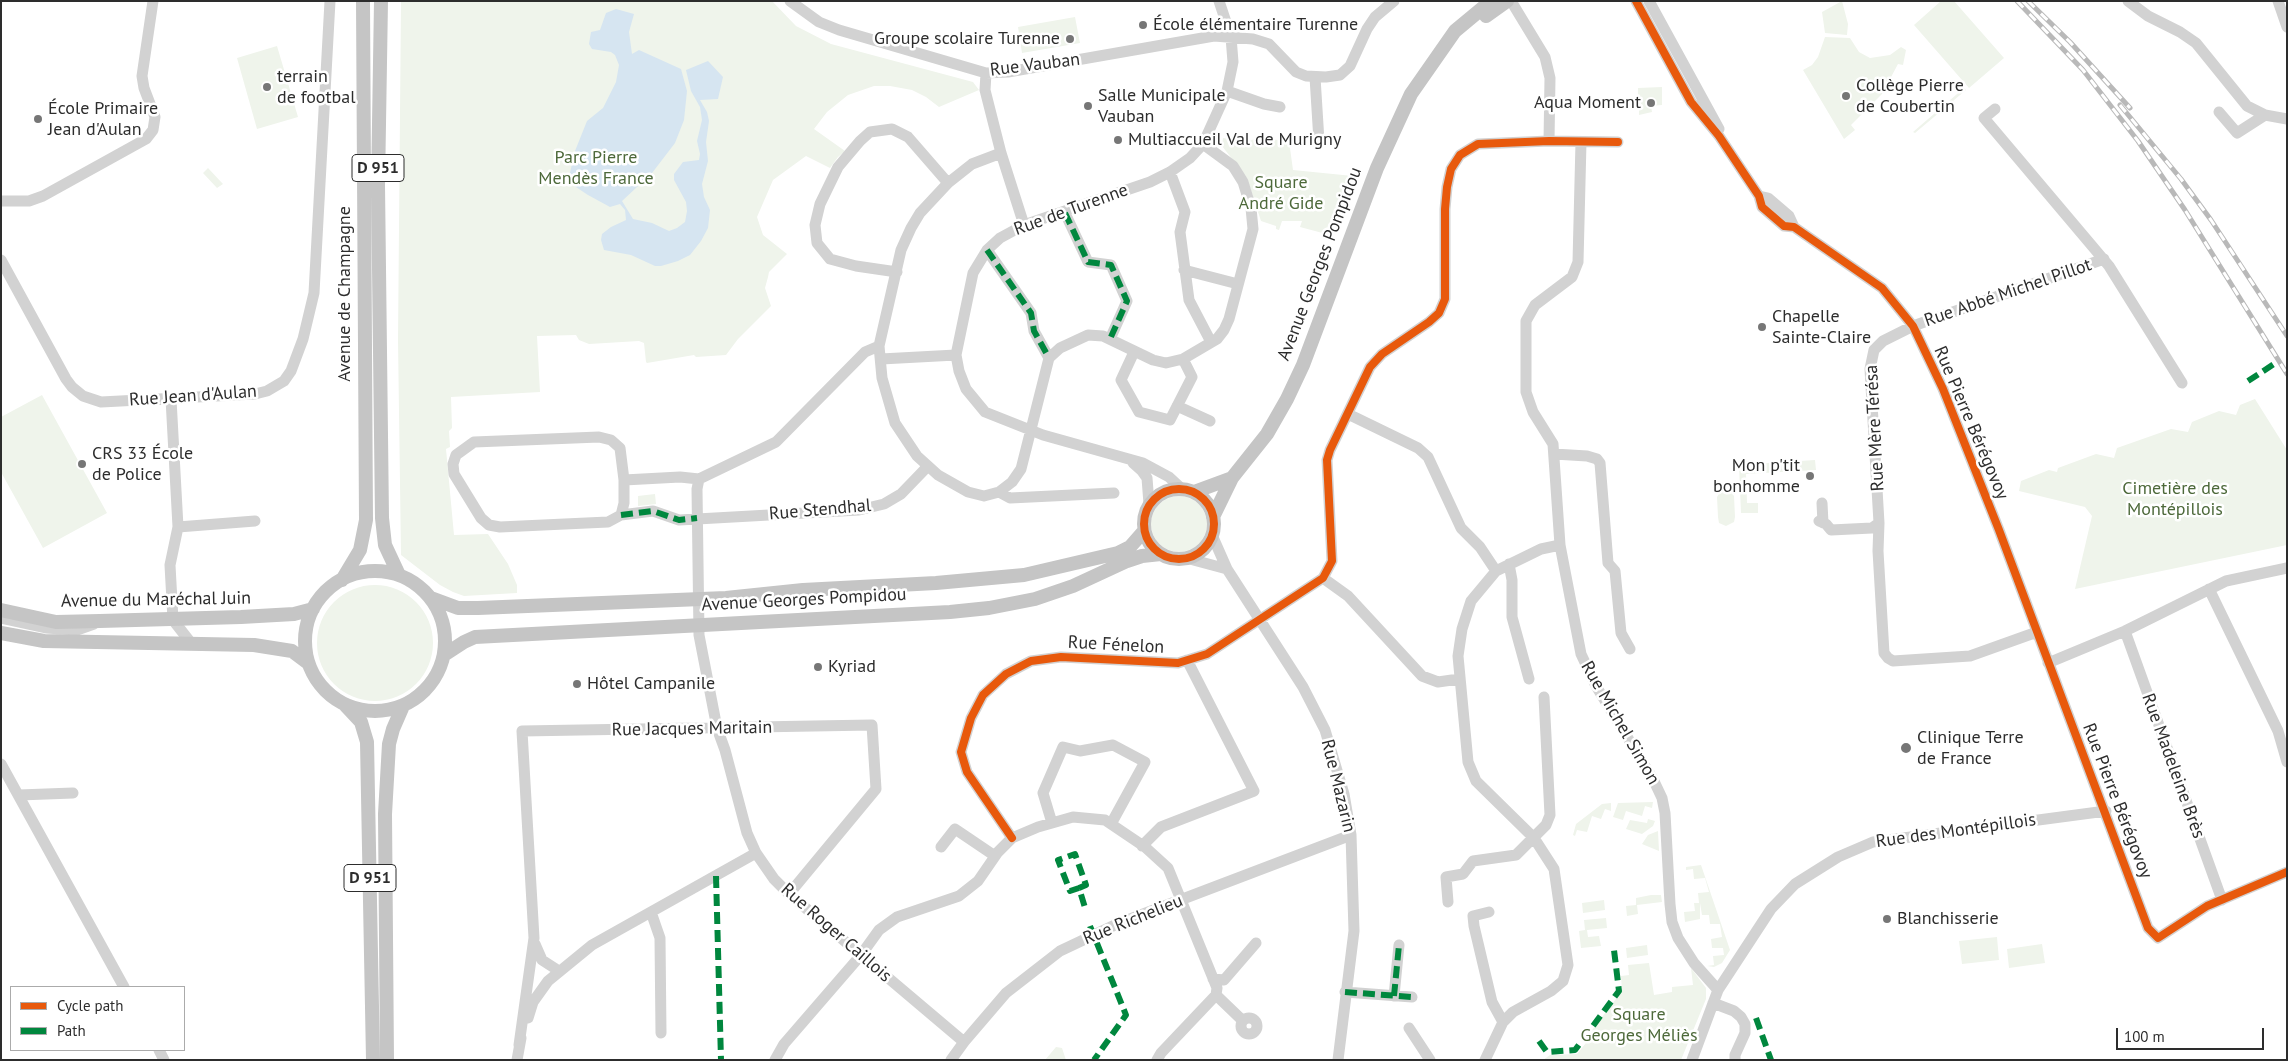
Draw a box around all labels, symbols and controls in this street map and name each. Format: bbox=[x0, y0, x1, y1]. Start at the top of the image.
place label: École élémentaire Turenne bbox=[1153, 14, 1358, 36]
marker: École élémentaire Turenne bbox=[1137, 19, 1149, 31]
place label: Groupe scolaire Turenne bbox=[874, 28, 1060, 50]
marker: Groupe scolaire Turenne bbox=[1064, 33, 1076, 45]
street label: Rue Vauban bbox=[989, 49, 1081, 81]
place label: terrain de footbal bbox=[277, 66, 355, 108]
place label: Collège Pierre de Coubertin bbox=[1856, 75, 1964, 118]
marker: terrain de footbal bbox=[261, 81, 273, 93]
place label: Salle Municipale Vauban bbox=[1098, 85, 1226, 128]
marker: Collège Pierre de Coubertin bbox=[1840, 90, 1852, 102]
place label: Aqua Moment bbox=[1534, 92, 1641, 114]
marker: Aqua Moment bbox=[1645, 97, 1657, 109]
place label: École Primaire Jean d'Aulan bbox=[48, 98, 158, 140]
marker: Salle Municipale Vauban bbox=[1082, 100, 1094, 112]
marker: École Primaire Jean d'Aulan bbox=[32, 113, 44, 125]
place label: Multiaccueil Val de Murigny bbox=[1128, 129, 1341, 151]
marker: Multiaccueil Val de Murigny bbox=[1112, 134, 1124, 146]
park label: Parc Pierre Mendès France bbox=[538, 147, 654, 190]
road number: D 951 bbox=[352, 154, 404, 182]
street label: Avenue Georges Pompidou bbox=[1273, 164, 1367, 364]
park label: Square André Gide bbox=[1239, 172, 1323, 214]
street label: Rue de Turenne bbox=[1011, 179, 1131, 241]
street label: Avenue de Champagne bbox=[334, 206, 356, 382]
street label: Rue Abbé Michel Pillot bbox=[1922, 254, 2094, 332]
place label: Chapelle Sainte-Claire bbox=[1772, 306, 1871, 348]
marker: Chapelle Sainte-Claire bbox=[1756, 321, 1768, 333]
street label: Rue Pierre Bérégovoy bbox=[1929, 343, 2013, 503]
street label: Rue Mère Térésa bbox=[1861, 364, 1889, 492]
street label: Rue Jean d'Aulan bbox=[128, 381, 258, 411]
place label: CRS 33 École de Police bbox=[92, 443, 193, 486]
place label: Mon p'tit bonhomme bbox=[1713, 455, 1800, 498]
marker: CRS 33 École de Police bbox=[76, 458, 88, 470]
marker: Mon p'tit bonhomme bbox=[1804, 470, 1816, 482]
park label: Cimetière des Montépillois bbox=[2122, 478, 2228, 520]
street label: Rue Stendhal bbox=[768, 495, 872, 525]
street label: Avenue Georges Pompidou bbox=[701, 584, 907, 616]
street label: Avenue du Maréchal Juin bbox=[61, 588, 251, 612]
street label: Rue Fénelon bbox=[1067, 632, 1165, 658]
place label: Kyriad bbox=[828, 656, 876, 678]
street label: Rue Michel Simon bbox=[1576, 657, 1664, 789]
marker: Kyriad bbox=[812, 661, 824, 673]
place label: Hôtel Campanile bbox=[587, 673, 715, 695]
marker: Hôtel Campanile bbox=[571, 678, 583, 690]
street label: Rue Madeleine Brès bbox=[2137, 691, 2209, 841]
street label: Rue Jacques Maritain bbox=[611, 717, 773, 741]
street label: Rue Pierre Bérégovoy bbox=[2077, 720, 2157, 882]
place label: Clinique Terre de France bbox=[1917, 727, 2024, 770]
street label: Rue Mazarin bbox=[1316, 737, 1360, 835]
marker: Clinique Terre de France bbox=[1899, 741, 1913, 755]
street label: Rue des Montépillois bbox=[1875, 809, 2037, 853]
road number: D 951 bbox=[344, 864, 396, 891]
street label: Rue Roger Caillois bbox=[776, 879, 896, 987]
street label: Rue Richelieu bbox=[1080, 890, 1186, 950]
place label: Blanchisserie bbox=[1897, 908, 1999, 930]
marker: Blanchisserie bbox=[1881, 913, 1893, 925]
legend bbox=[10, 986, 185, 1051]
text: Cycle path bbox=[57, 996, 123, 1015]
park label: Square Georges Méliès bbox=[1580, 1004, 1698, 1046]
scale bar bbox=[2118, 1018, 2266, 1050]
text: Path bbox=[57, 1021, 86, 1040]
text: 100 m bbox=[2124, 1027, 2165, 1046]

